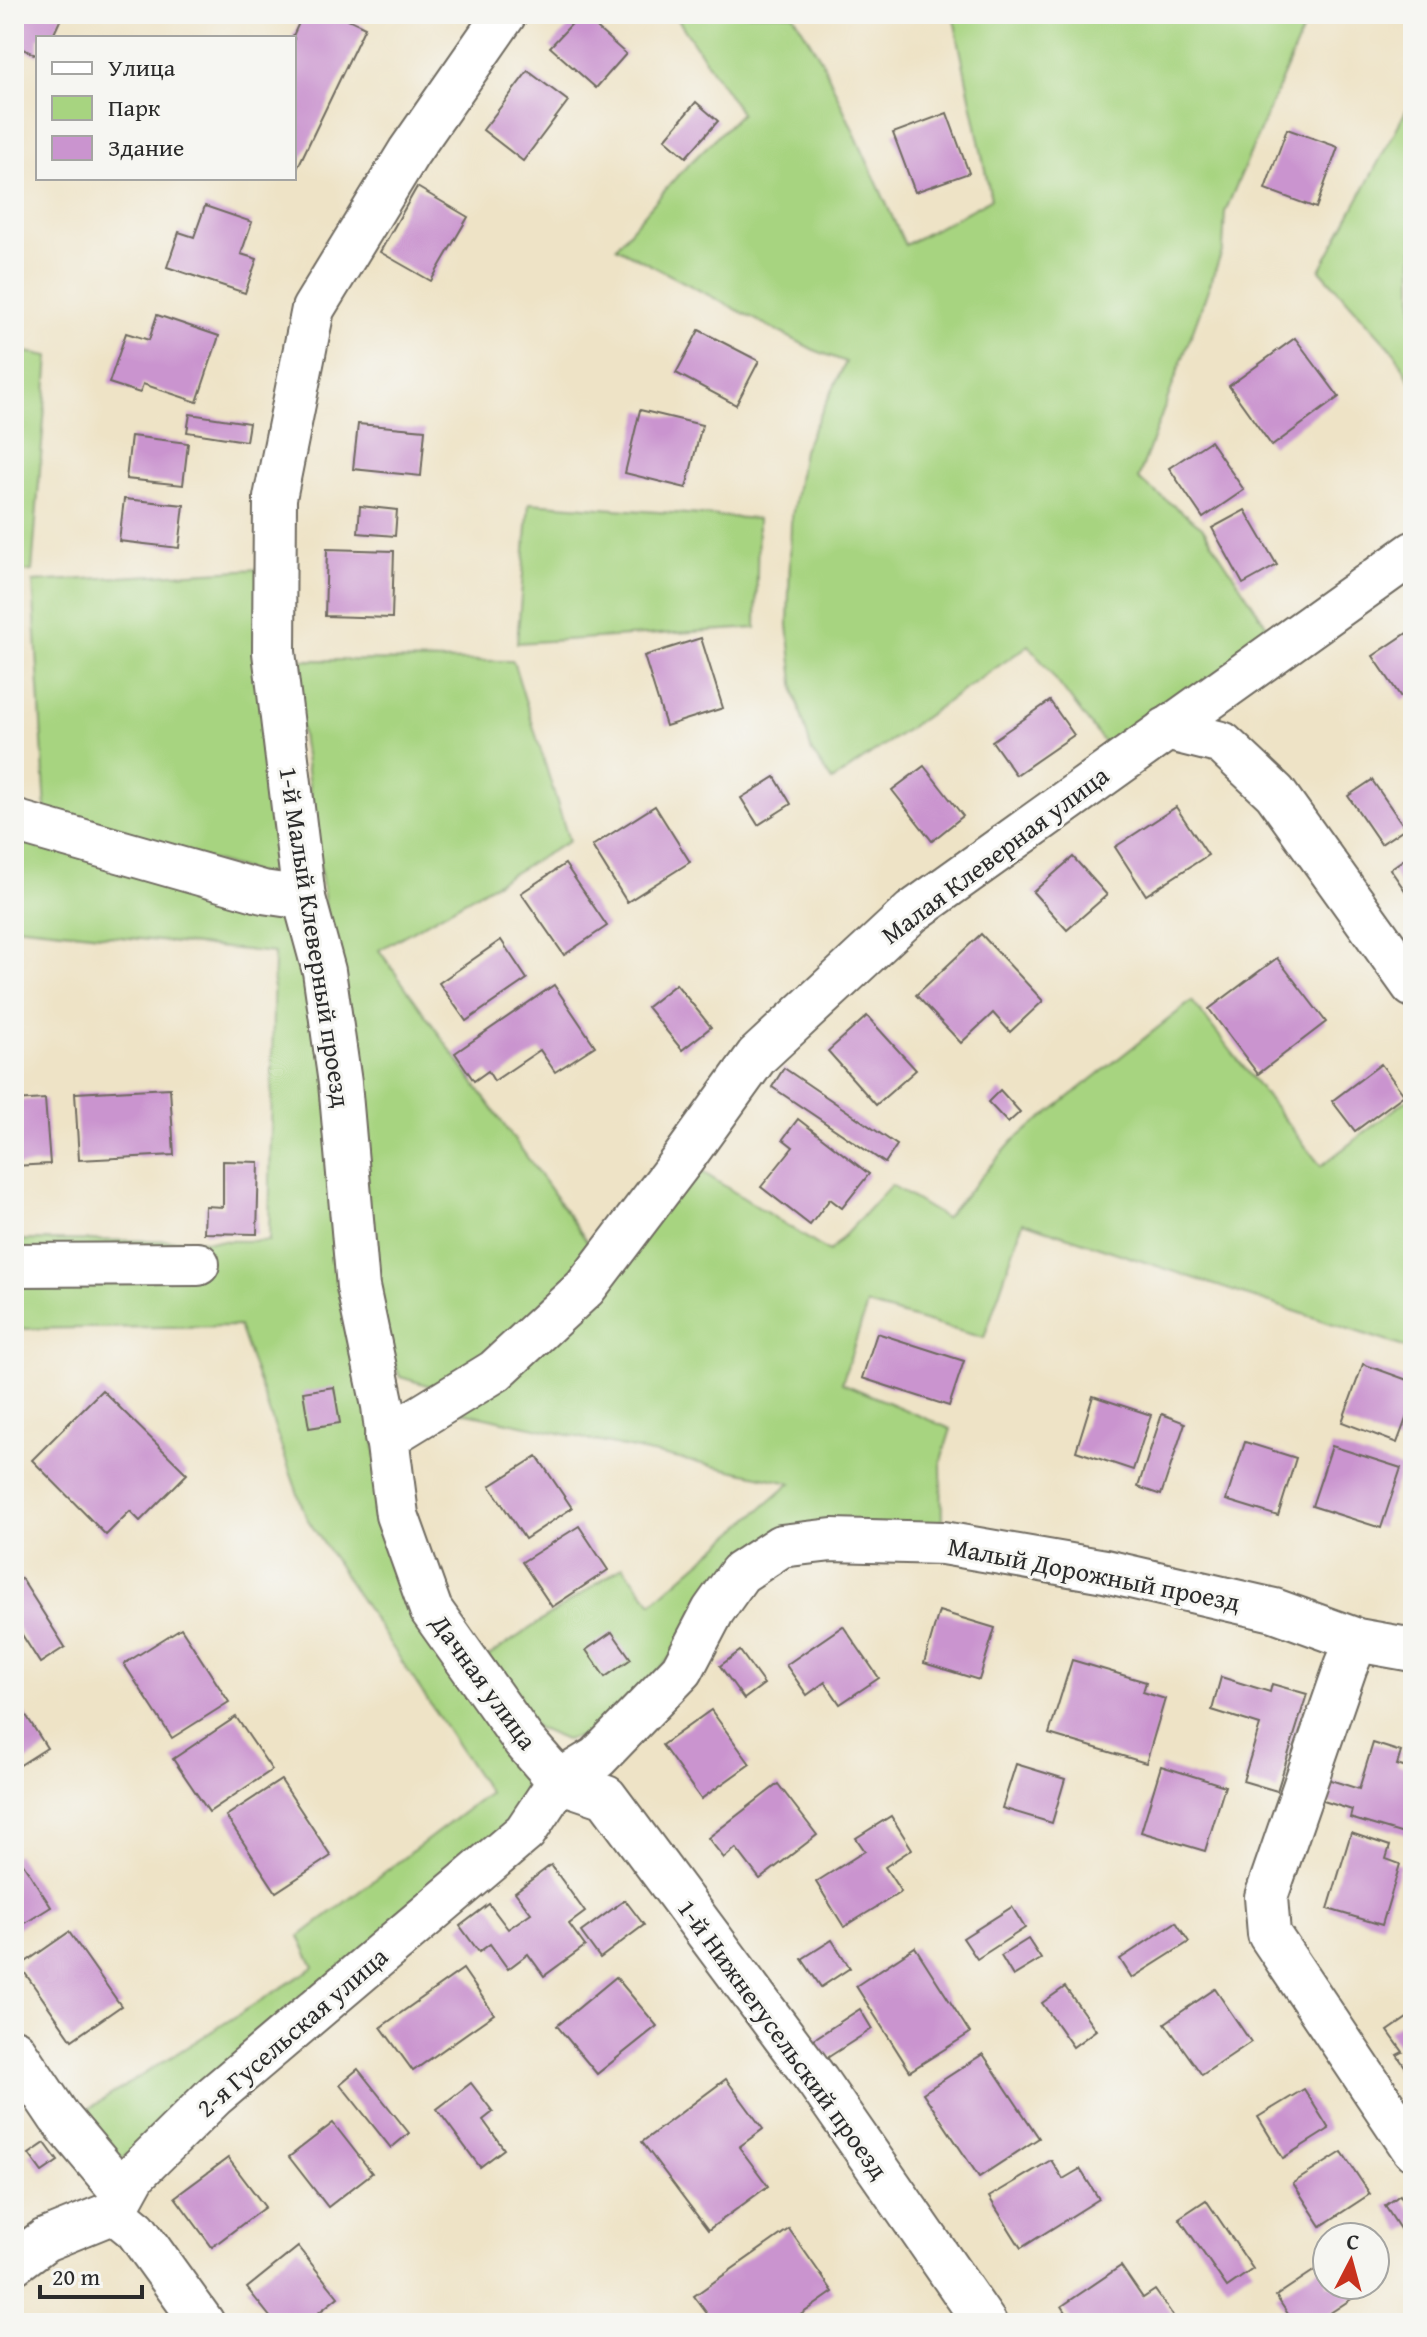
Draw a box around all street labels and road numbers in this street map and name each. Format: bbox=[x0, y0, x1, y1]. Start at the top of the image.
street label: Малая Клеверная улица bbox=[873, 756, 1117, 953]
street label: 1-й Малый Клеверный проезд bbox=[269, 764, 362, 1110]
street label: Малый Дорожный проезд bbox=[945, 1526, 1243, 1621]
street label: Дачная улица bbox=[421, 1605, 547, 1758]
street label: 1-й Нижнегусельский проезд bbox=[668, 1891, 898, 2187]
street label: 2-я Гусельская улица bbox=[187, 1937, 397, 2126]

